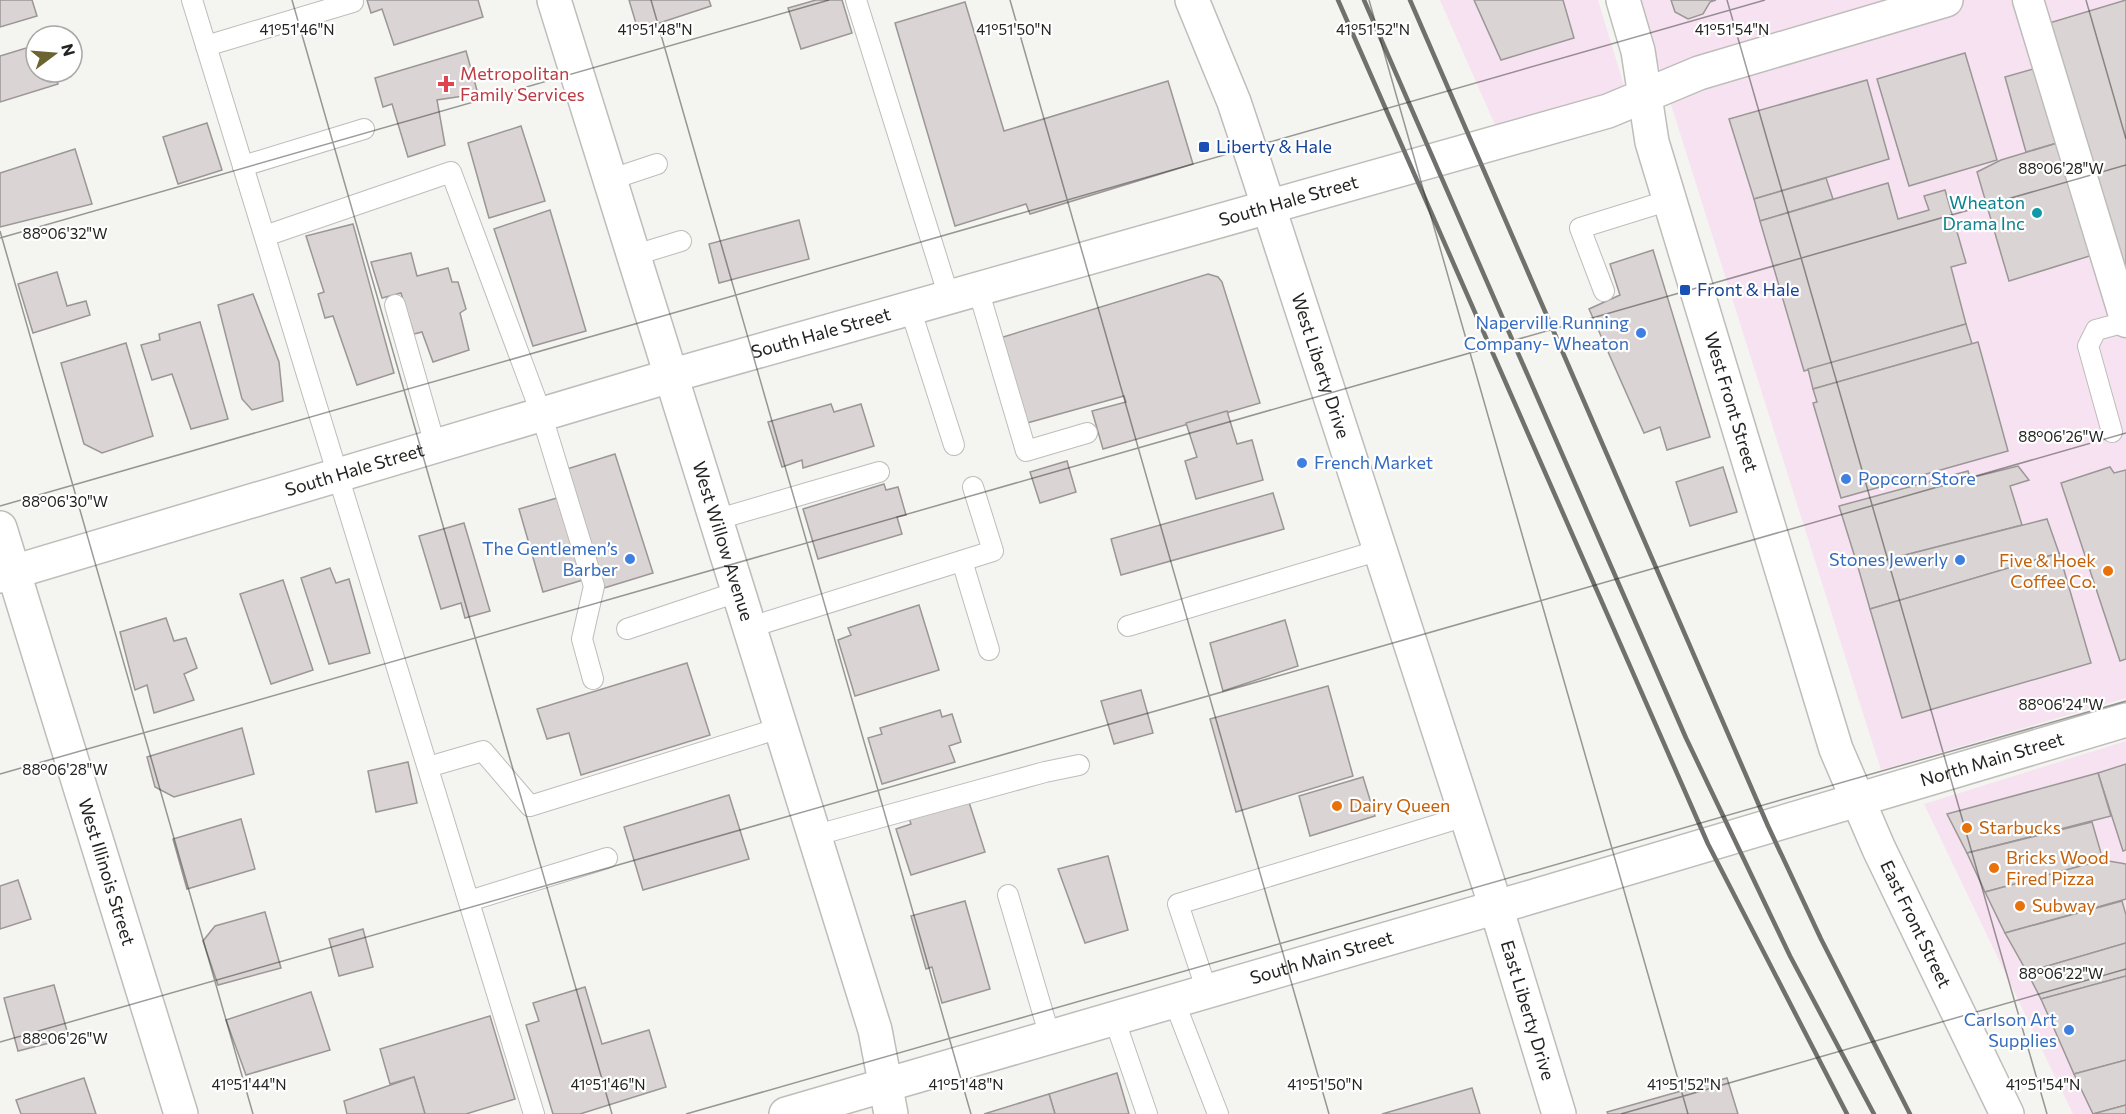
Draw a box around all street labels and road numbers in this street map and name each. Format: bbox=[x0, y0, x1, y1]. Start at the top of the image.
street label: South Hale Street bbox=[1216, 170, 1361, 230]
street label: West Liberty Drive bbox=[1287, 290, 1355, 441]
street label: South Hale Street bbox=[748, 302, 893, 363]
street label: West Front Street bbox=[1700, 329, 1763, 475]
street label: South Hale Street bbox=[282, 438, 426, 500]
street label: West Willow Avenue bbox=[688, 458, 759, 624]
street label: North Main Street bbox=[1917, 727, 2066, 791]
street label: West Illinois Street bbox=[74, 795, 140, 948]
street label: East Front Street bbox=[1876, 857, 1956, 991]
street label: South Main Street bbox=[1247, 926, 1396, 988]
street label: East Liberty Drive bbox=[1497, 937, 1560, 1083]

